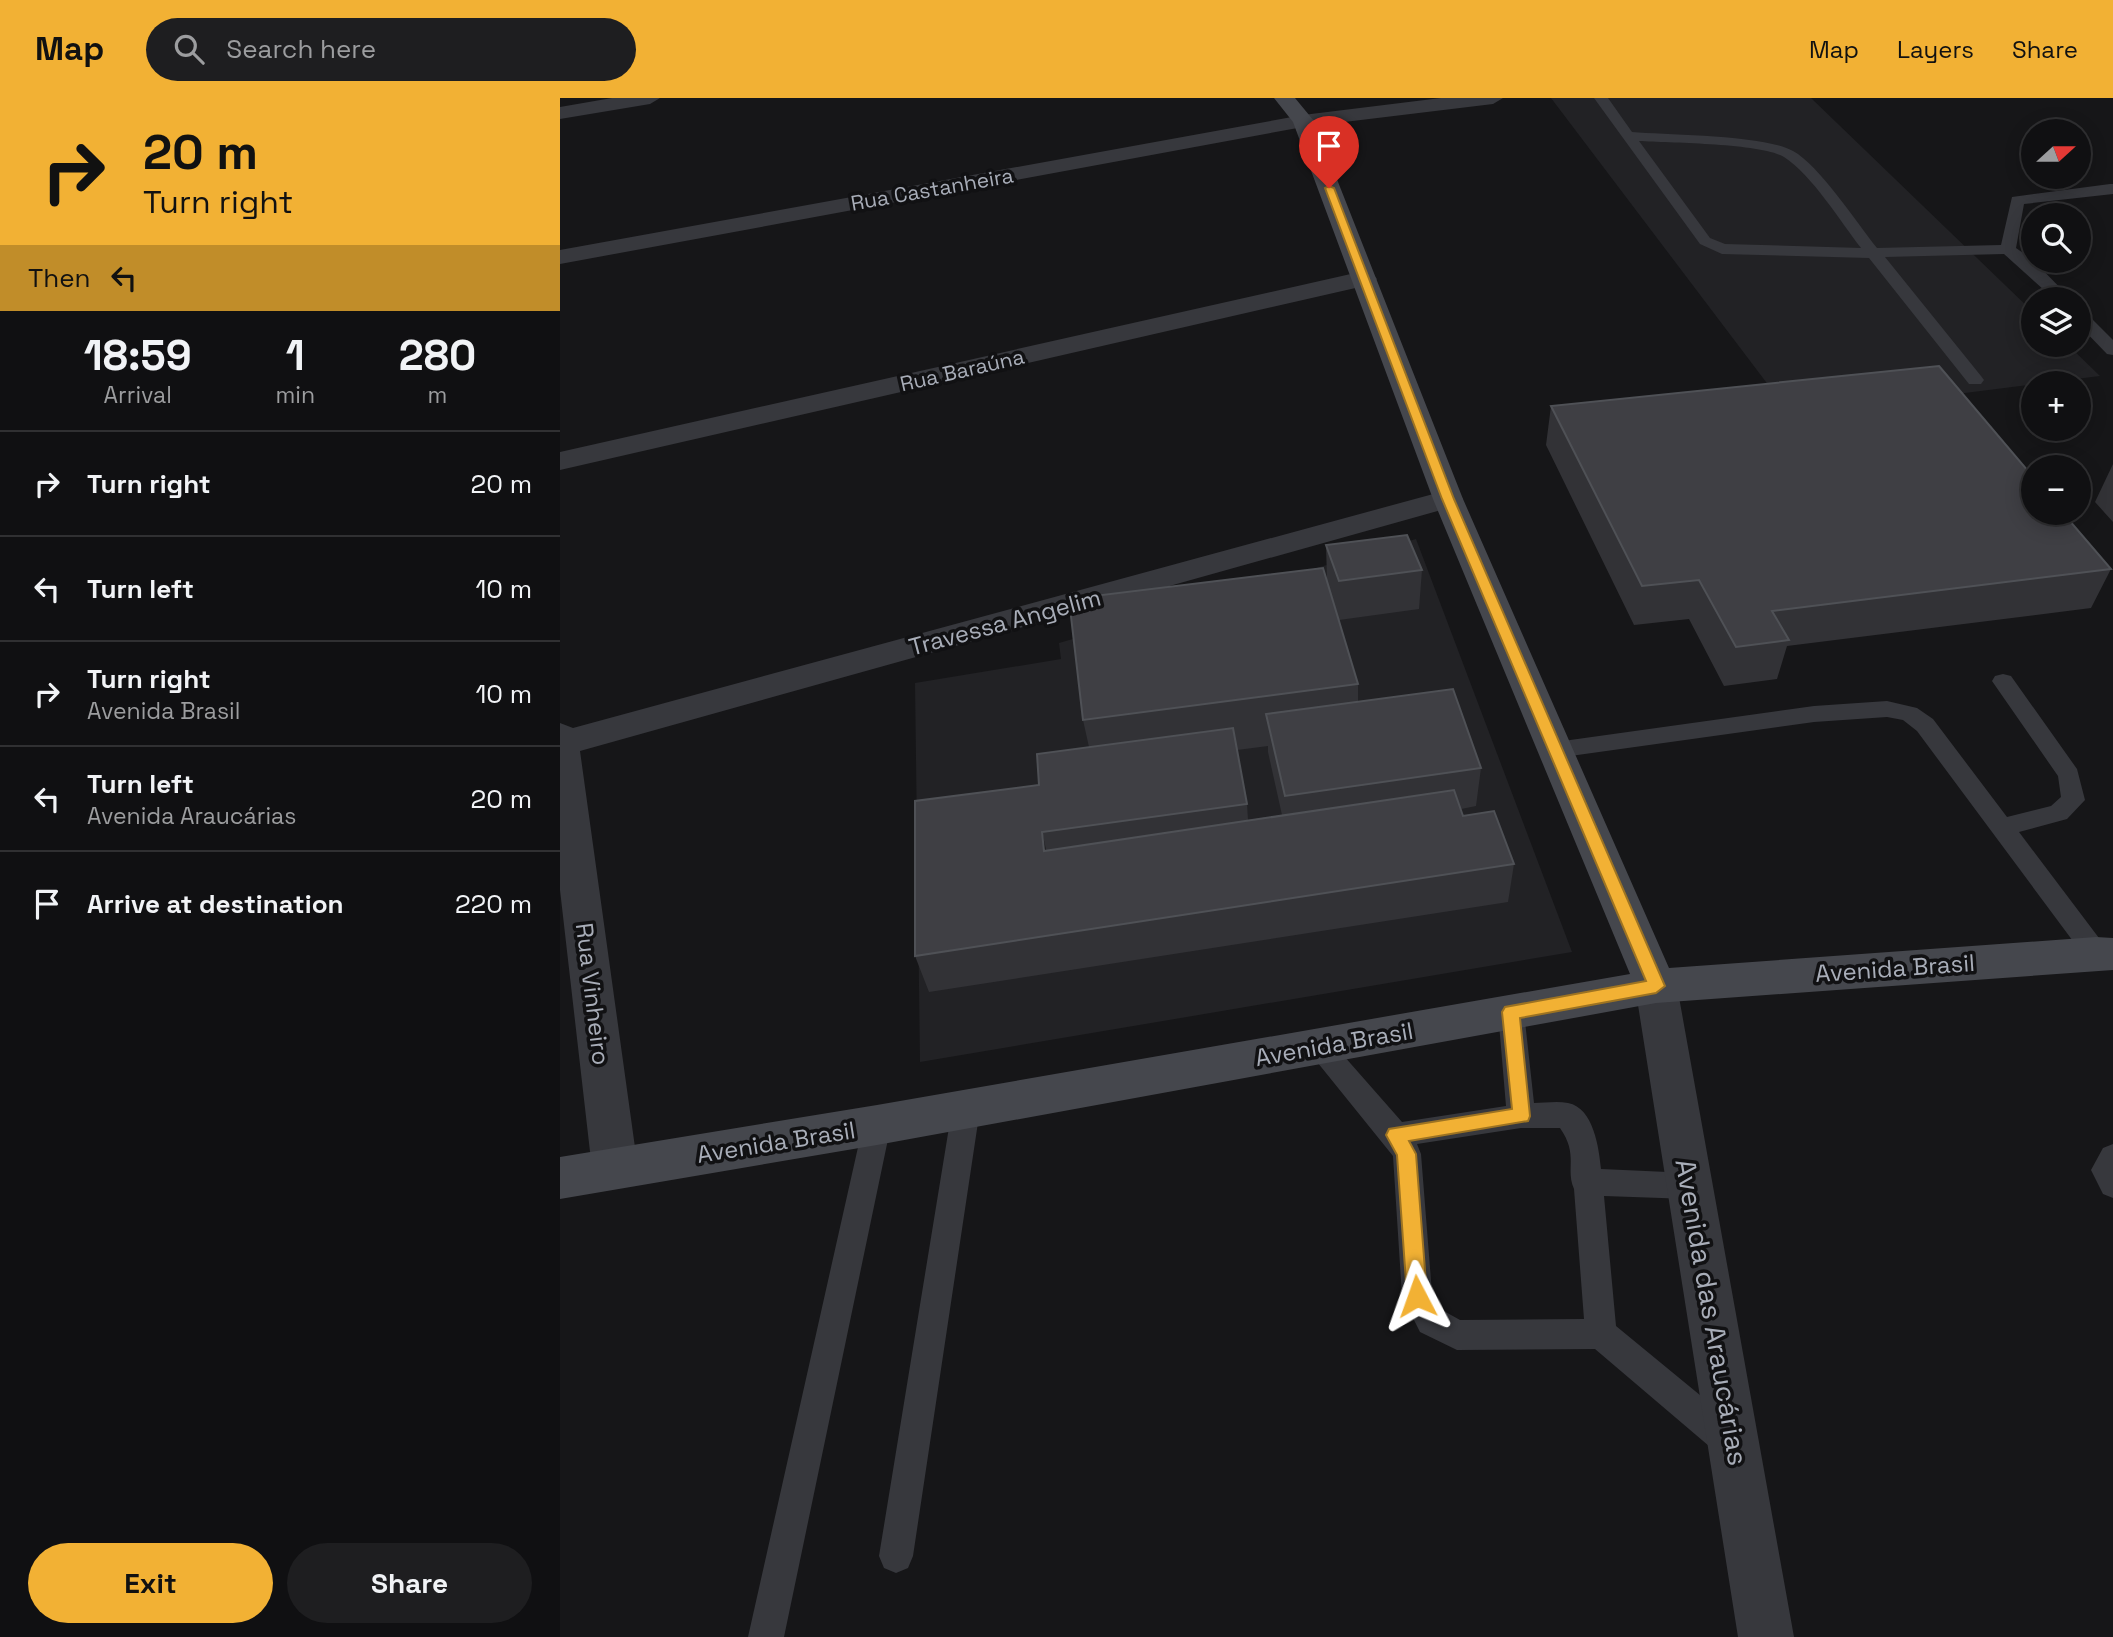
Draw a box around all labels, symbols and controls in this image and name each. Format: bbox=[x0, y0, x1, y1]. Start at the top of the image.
search box bbox=[146, 18, 636, 81]
text: Map bbox=[35, 28, 104, 70]
icon: search bbox=[170, 30, 208, 68]
text: Search here bbox=[226, 32, 376, 66]
text: Map bbox=[1809, 34, 1859, 65]
text: Layers bbox=[1897, 34, 1974, 65]
text: Share bbox=[2012, 34, 2078, 65]
pin bbox=[1299, 116, 1359, 188]
north arrow bbox=[2021, 119, 2091, 189]
map controls bbox=[2021, 119, 2091, 525]
text: 20 m bbox=[143, 121, 258, 183]
icon: right bbox=[28, 126, 119, 217]
icon: arrive bbox=[1310, 127, 1348, 165]
street label: Rua Castanheira bbox=[849, 161, 1015, 217]
text: Turn right bbox=[143, 182, 293, 222]
button: search bbox=[2021, 203, 2091, 273]
icon: left bbox=[105, 259, 143, 297]
text: Then bbox=[28, 261, 91, 295]
button: layers bbox=[2021, 287, 2091, 357]
text: 18:59 bbox=[84, 329, 192, 382]
text: 1 bbox=[286, 329, 305, 382]
text: 280 bbox=[399, 329, 476, 382]
street label: Rua Baraúna bbox=[897, 343, 1027, 397]
button: + bbox=[2021, 371, 2091, 441]
text: Arrival bbox=[104, 380, 172, 410]
text: min bbox=[275, 380, 315, 410]
text: m bbox=[428, 380, 447, 410]
button: − bbox=[2021, 455, 2091, 525]
icon: right bbox=[28, 465, 66, 503]
text: Turn right bbox=[87, 467, 211, 501]
text: 20 m bbox=[471, 467, 532, 501]
icon: left bbox=[28, 570, 66, 608]
text: Turn left bbox=[87, 572, 194, 606]
text: 10 m bbox=[475, 572, 532, 606]
street label: Travessa Angelim bbox=[906, 581, 1104, 663]
text: Turn right bbox=[87, 662, 211, 696]
icon: right bbox=[28, 675, 66, 713]
text: 10 m bbox=[475, 677, 532, 711]
text: Avenida Brasil bbox=[87, 696, 240, 726]
text: Turn left bbox=[87, 767, 194, 801]
icon: left bbox=[28, 780, 66, 818]
text: 20 m bbox=[471, 782, 532, 816]
text: Avenida Araucárias bbox=[87, 801, 296, 831]
icon: arrive bbox=[28, 885, 66, 923]
text: Arrive at destination bbox=[87, 887, 344, 921]
text: 220 m bbox=[455, 887, 532, 921]
street label: Rua Vinheiro bbox=[569, 921, 617, 1067]
street label: Avenida Brasil bbox=[1814, 947, 1976, 989]
street label: Avenida Brasil bbox=[1253, 1015, 1415, 1073]
street label: Avenida Brasil bbox=[695, 1114, 857, 1170]
street label: Avenida das Araucárias bbox=[1667, 1156, 1757, 1468]
position arrow bbox=[1380, 1259, 1454, 1333]
button: Exit bbox=[28, 1543, 273, 1623]
button: Share bbox=[287, 1543, 532, 1623]

